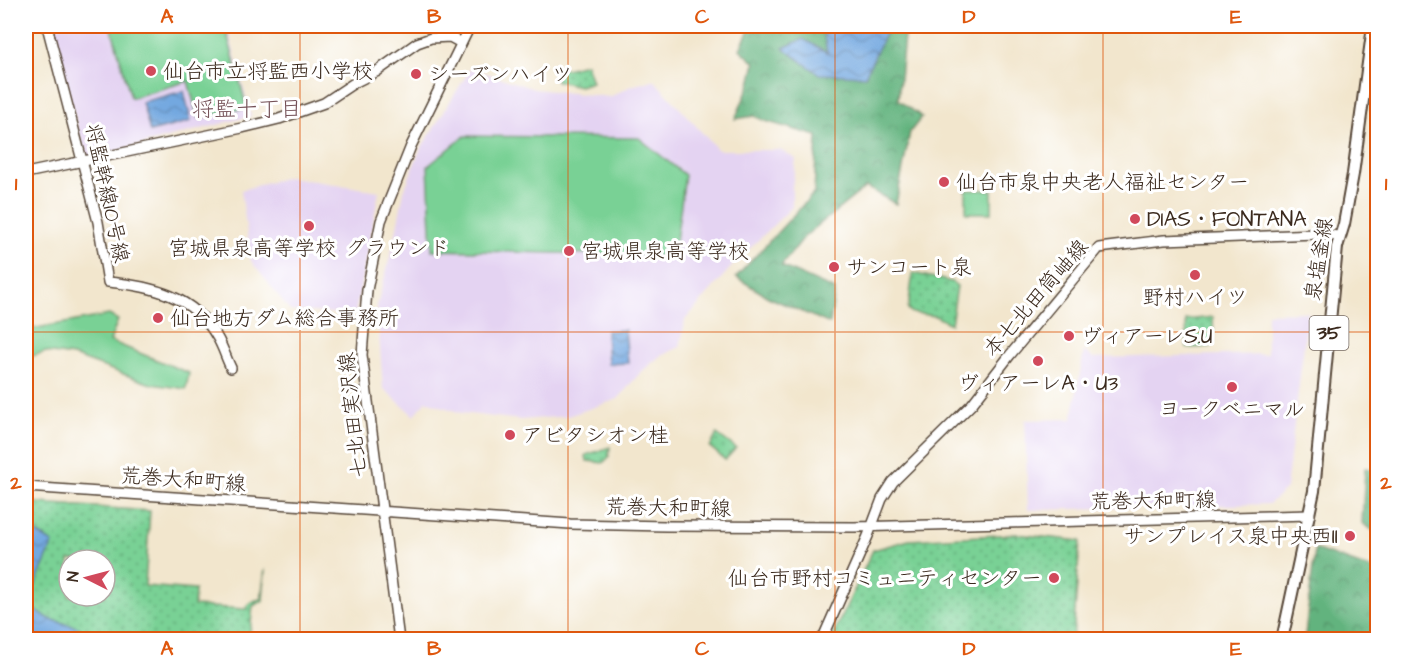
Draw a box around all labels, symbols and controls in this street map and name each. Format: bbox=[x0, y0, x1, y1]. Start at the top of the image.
text: A bbox=[161, 3, 174, 31]
text: B bbox=[427, 3, 442, 31]
text: C bbox=[695, 3, 710, 31]
text: D bbox=[963, 3, 976, 31]
text: E bbox=[1230, 3, 1242, 31]
place label: 仙台市立将監西小学校 bbox=[163, 57, 373, 86]
place label: シーズンハイツ bbox=[428, 60, 572, 89]
marker: 仙台市立将監西小学校 bbox=[144, 64, 158, 78]
marker: シーズンハイツ bbox=[409, 67, 423, 81]
district label: 将監十丁目 bbox=[192, 94, 302, 125]
street label: 将監幹線10号線 bbox=[78, 121, 136, 265]
place label: 仙台市泉中央老人福祉センター bbox=[956, 168, 1249, 197]
text: 1 bbox=[15, 170, 18, 198]
text: 1 bbox=[1385, 170, 1388, 198]
marker: 仙台市泉中央老人福祉センター bbox=[937, 175, 951, 189]
place label: DIAS・FONTANA bbox=[1147, 205, 1307, 234]
marker: DIAS・FONTANA bbox=[1128, 212, 1142, 226]
street label: 泉塩釜線 bbox=[1298, 215, 1340, 303]
marker: 宮城県泉高等学校 グラウンド bbox=[302, 219, 316, 233]
street label: 本七北田筒岫線 bbox=[977, 233, 1095, 363]
place label: 宮城県泉高等学校 グラウンド bbox=[168, 234, 450, 263]
place label: 宮城県泉高等学校 bbox=[581, 237, 749, 266]
marker: 宮城県泉高等学校 bbox=[562, 244, 576, 258]
place label: サンコート泉 bbox=[846, 253, 972, 282]
marker: サンコート泉 bbox=[827, 260, 841, 274]
marker: 野村ハイツ bbox=[1188, 268, 1202, 282]
place label: 野村ハイツ bbox=[1143, 283, 1248, 312]
place label: 仙台地方ダム総合事務所 bbox=[170, 304, 399, 333]
marker: 仙台地方ダム総合事務所 bbox=[151, 311, 165, 325]
road number: 35 bbox=[1310, 316, 1348, 350]
place label: ヴィアーレS.U bbox=[1081, 322, 1213, 351]
marker: ヴィアーレS.U bbox=[1062, 329, 1076, 343]
street label: 七北田実沢線 bbox=[332, 351, 374, 479]
marker: ヴィアーレA・U3 bbox=[1031, 354, 1045, 368]
place label: ヴィアーレA・U3 bbox=[958, 369, 1118, 398]
marker: ヨークベニマル bbox=[1225, 380, 1239, 394]
place label: ヨークベニマル bbox=[1159, 395, 1305, 424]
place label: アビタシオン桂 bbox=[522, 421, 669, 450]
marker: アビタシオン桂 bbox=[503, 428, 517, 442]
street label: 荒巻大和町線 bbox=[119, 461, 247, 499]
text: 2 bbox=[9, 469, 22, 497]
text: 2 bbox=[1379, 469, 1392, 497]
street label: 荒巻大和町線 bbox=[1090, 485, 1216, 517]
street label: 荒巻大和町線 bbox=[605, 492, 731, 524]
place label: サンプレイス泉中央西II bbox=[1123, 522, 1338, 551]
marker: サンプレイス泉中央西II bbox=[1343, 529, 1357, 543]
north arrow bbox=[57, 548, 117, 608]
place label: 仙台市野村コミュニティセンター bbox=[728, 564, 1042, 593]
text: N bbox=[62, 570, 85, 583]
marker: 仙台市野村コミュニティセンター bbox=[1047, 571, 1061, 585]
text: A bbox=[161, 635, 174, 663]
text: B bbox=[427, 635, 442, 663]
text: C bbox=[695, 635, 710, 663]
text: D bbox=[963, 635, 976, 663]
text: E bbox=[1230, 635, 1242, 663]

